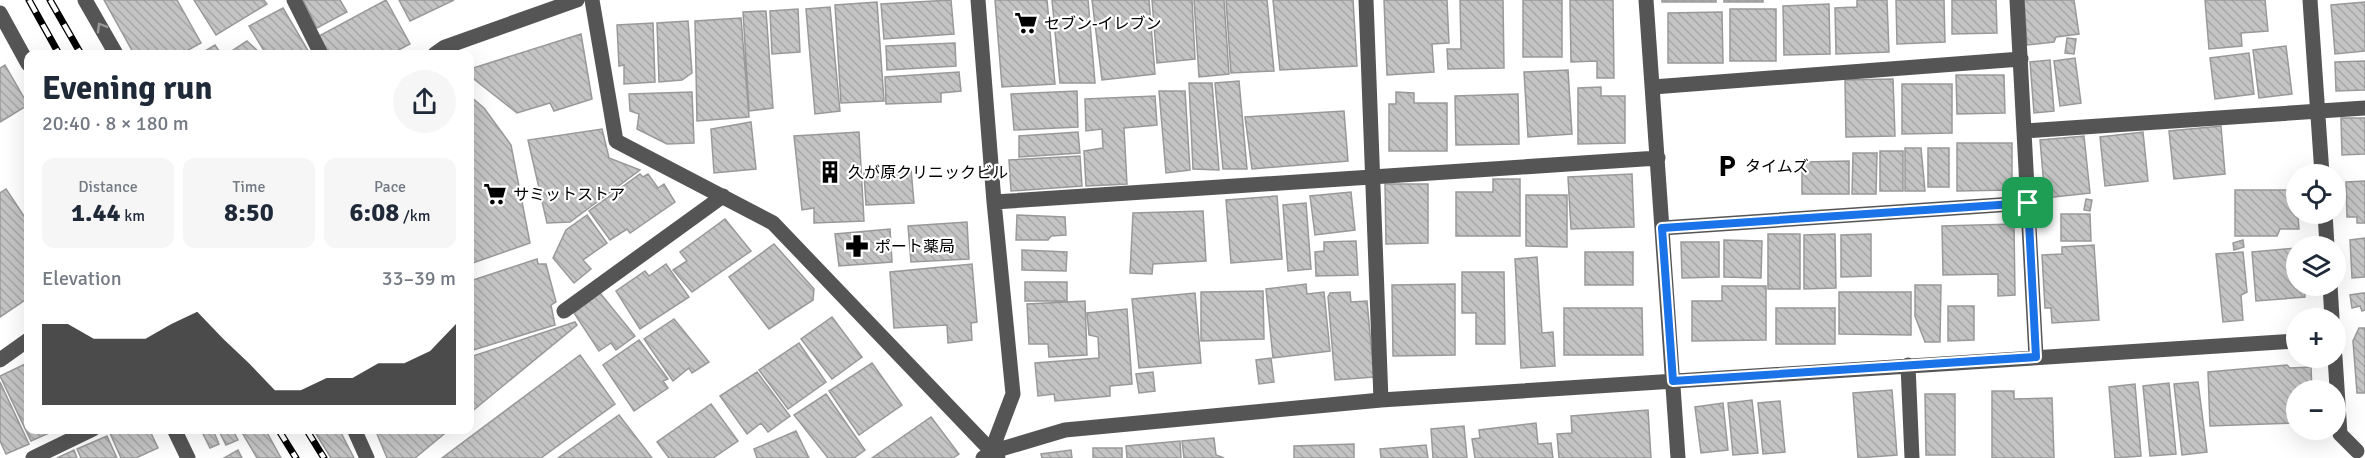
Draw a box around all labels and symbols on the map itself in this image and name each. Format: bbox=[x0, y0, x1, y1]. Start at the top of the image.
supermarket icon: セブン-イレブン bbox=[1013, 10, 1039, 36]
place label: セブン-イレブン bbox=[1044, 14, 1162, 34]
one-way arrow bbox=[96, 23, 108, 33]
parking icon: タイムズ bbox=[1714, 153, 1740, 179]
place label: タイムズ bbox=[1745, 157, 1809, 177]
building icon: 久が原クリニックビル bbox=[817, 159, 843, 185]
place label: 久が原クリニックビル bbox=[848, 163, 1008, 183]
pin bbox=[2002, 177, 2053, 228]
supermarket icon: サミットストア bbox=[482, 181, 508, 207]
place label: サミットストア bbox=[513, 185, 625, 205]
pharmacy icon: ポート薬局 bbox=[844, 233, 870, 259]
place label: ポート薬局 bbox=[875, 237, 955, 257]

